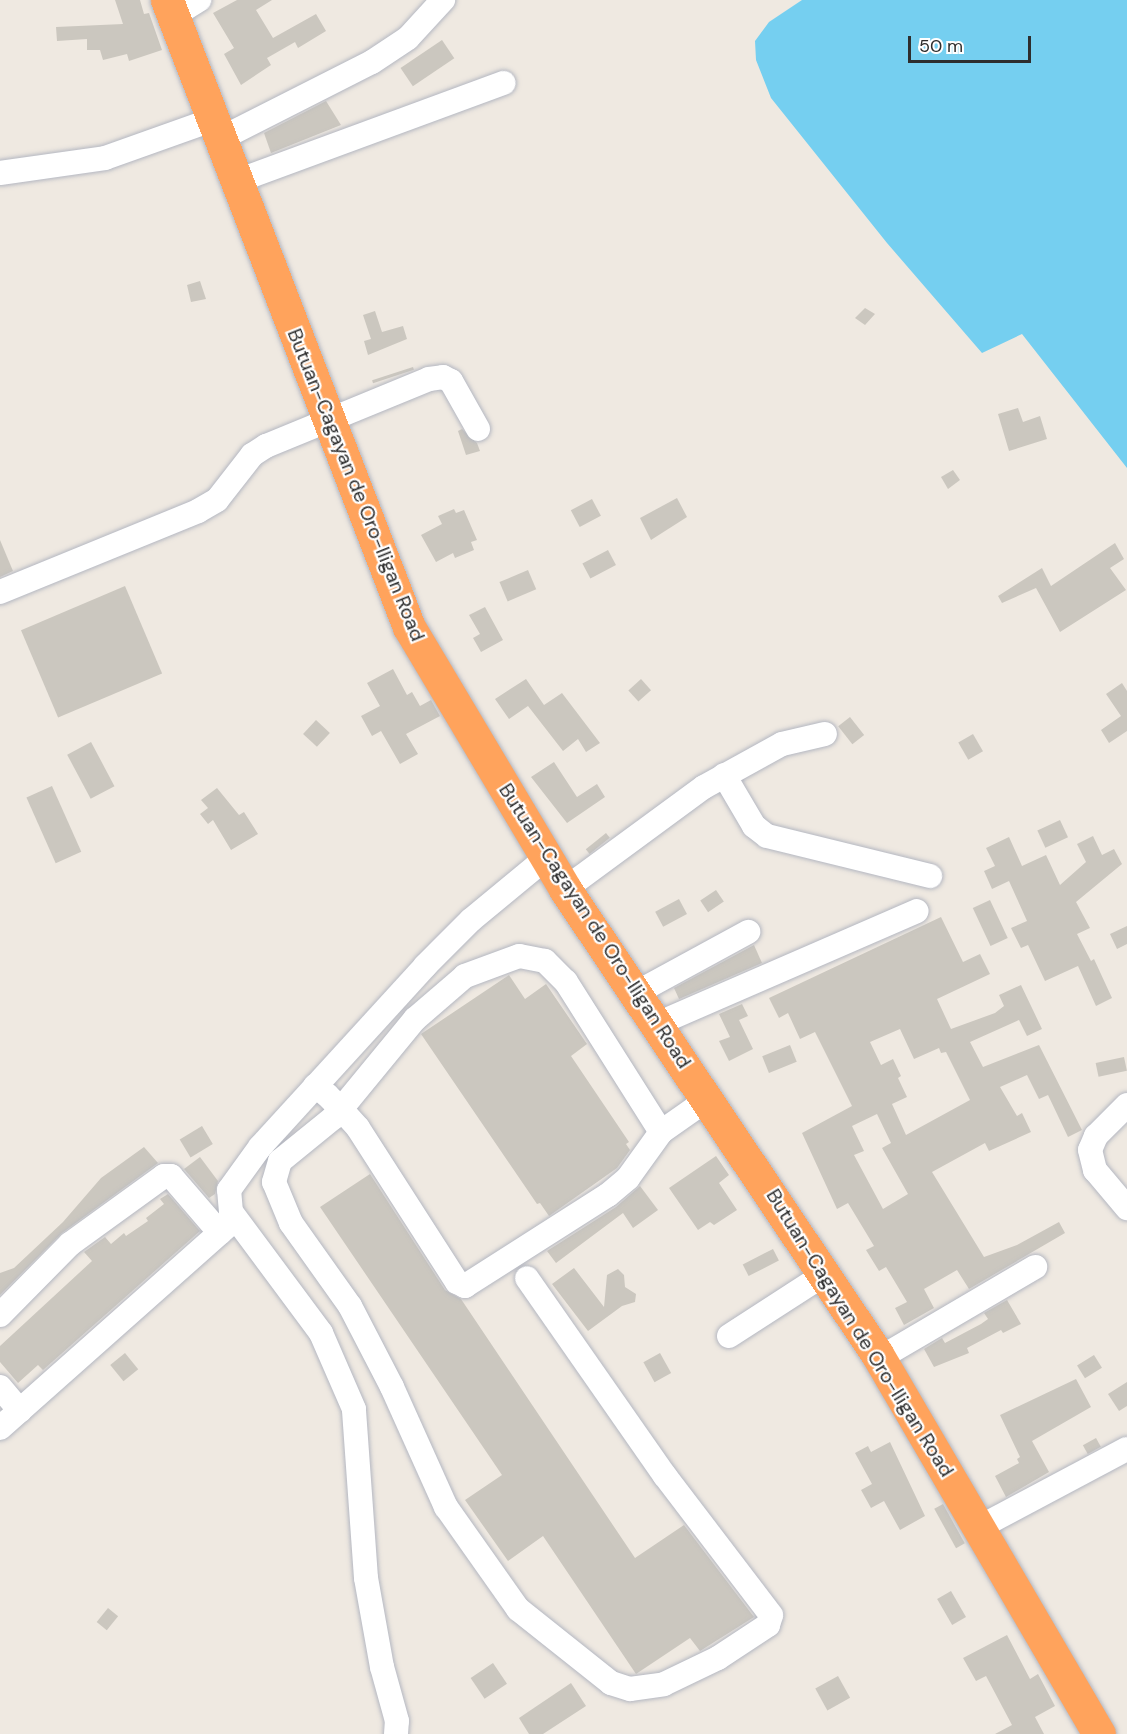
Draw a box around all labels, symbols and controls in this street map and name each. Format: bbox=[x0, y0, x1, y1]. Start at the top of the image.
scale bar bbox=[911, 24, 1034, 62]
text: 50 m bbox=[919, 34, 963, 58]
street label: Butuan-Cagayan de Oro-Iligan Road bbox=[282, 325, 430, 645]
street label: Butuan-Cagayan de Oro-Iligan Road bbox=[494, 779, 696, 1073]
street label: Butuan-Cagayan de Oro-Iligan Road bbox=[761, 1185, 959, 1481]

